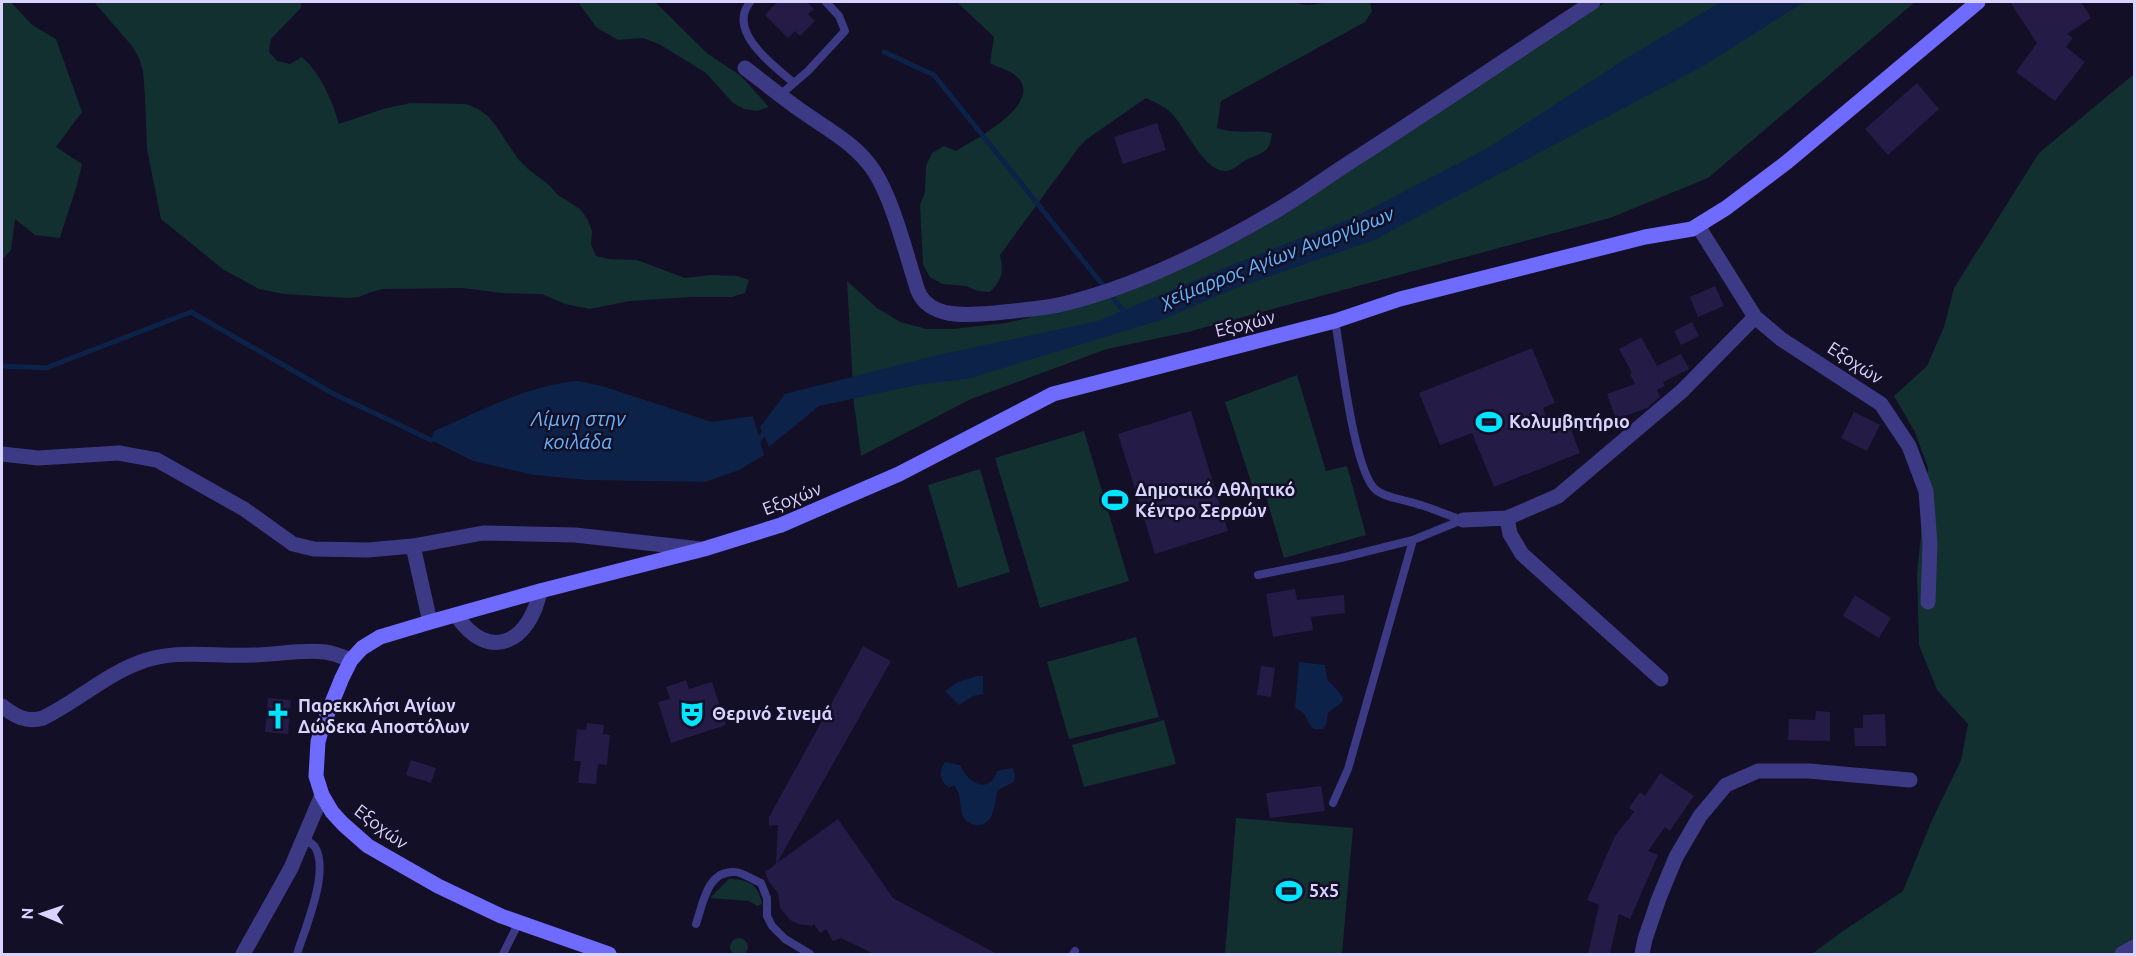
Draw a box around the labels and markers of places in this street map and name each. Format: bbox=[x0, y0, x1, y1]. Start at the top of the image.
sports icon: Κολυμβητήριο bbox=[1474, 407, 1504, 437]
place label: Κολυμβητήριο bbox=[1509, 411, 1630, 431]
place label: Δημοτικό Αθλητικό Κέντρο Σερρών bbox=[1135, 479, 1295, 520]
sports icon: Δημοτικό Αθλητικό Κέντρο Σερρών bbox=[1100, 485, 1130, 515]
place label: Παρεκκλήσι Αγίων Δώδεκα Αποστόλων bbox=[298, 695, 470, 736]
theatre icon: Θερινό Σινεμά bbox=[677, 699, 707, 729]
church icon: Παρεκκλήσι Αγίων Δώδεκα Αποστόλων bbox=[263, 701, 293, 731]
place label: Θερινό Σινεμά bbox=[712, 703, 833, 723]
sports icon: 5x5 bbox=[1274, 876, 1304, 906]
place label: 5x5 bbox=[1309, 880, 1339, 900]

